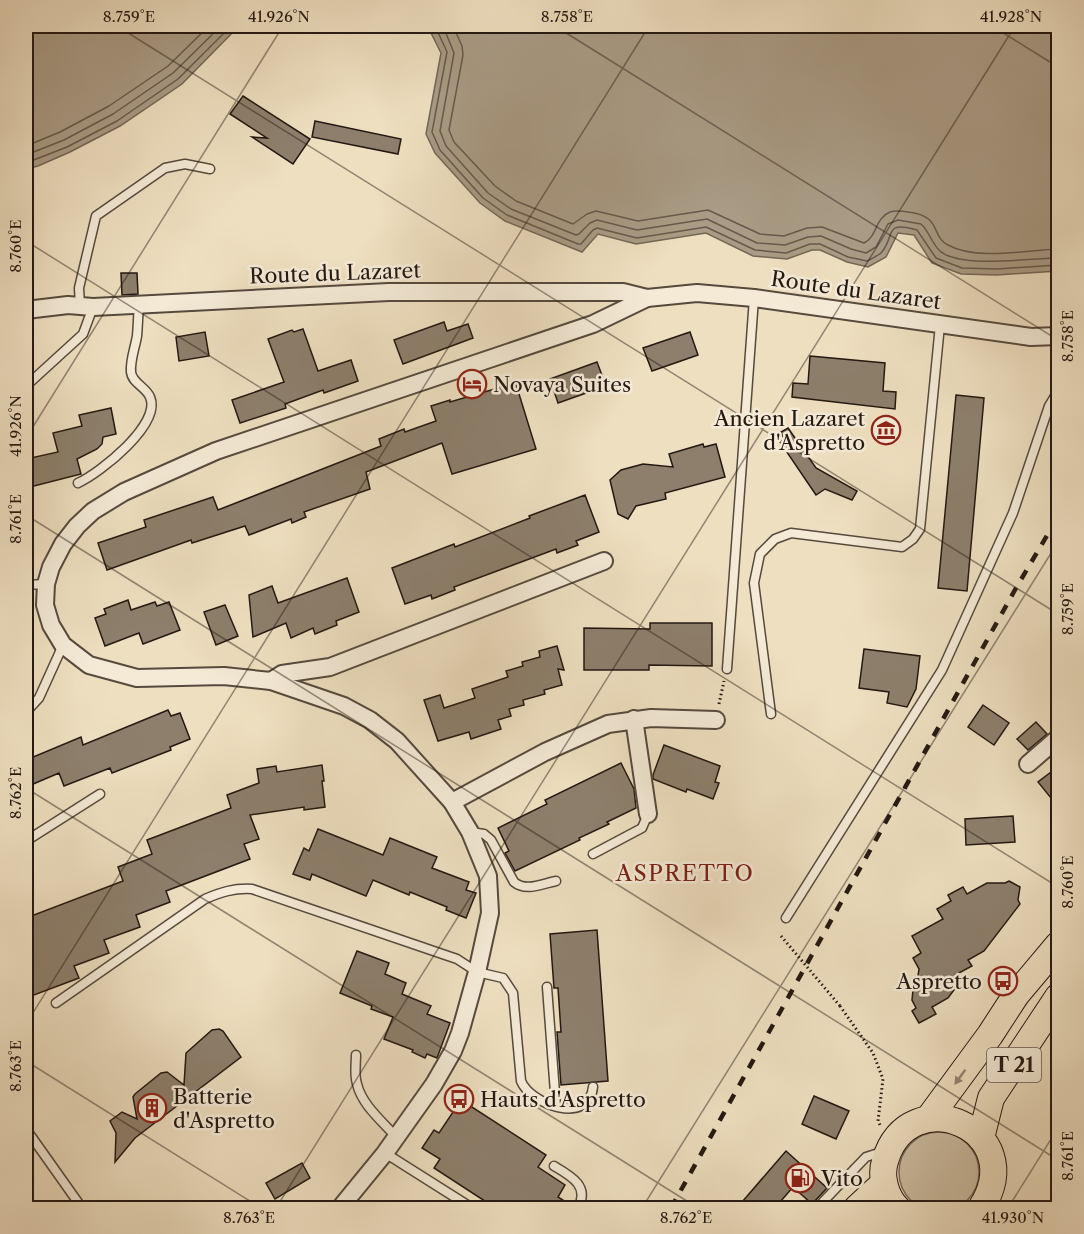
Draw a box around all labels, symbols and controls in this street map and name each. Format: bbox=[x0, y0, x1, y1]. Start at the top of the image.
text: 8.759°E bbox=[103, 7, 155, 26]
text: 41.926°N bbox=[248, 7, 310, 26]
text: 8.758°E bbox=[541, 7, 593, 26]
text: 41.928°N bbox=[980, 7, 1042, 26]
text: 8.760°E bbox=[6, 219, 25, 273]
street label: Route du Lazaret bbox=[249, 257, 422, 288]
street label: Route du Lazaret bbox=[769, 266, 943, 314]
text: 8.758°E bbox=[1058, 310, 1077, 362]
hotel icon: Novaya Suites bbox=[456, 368, 488, 400]
place label: Novaya Suites bbox=[493, 372, 631, 397]
text: 41.926°N bbox=[6, 395, 25, 457]
place label: Ancien Lazaret d'Aspretto bbox=[713, 406, 866, 455]
museum icon: Ancien Lazaret d'Aspretto bbox=[870, 414, 902, 446]
text: 8.761°E bbox=[6, 494, 25, 544]
text: 8.759°E bbox=[1058, 583, 1077, 635]
text: 8.762°E bbox=[6, 767, 25, 819]
text: 8.760°E bbox=[1058, 855, 1077, 909]
district label: ASPRETTO bbox=[615, 860, 754, 887]
bus stop icon: Aspretto bbox=[987, 965, 1019, 997]
place label: Aspretto bbox=[895, 969, 982, 994]
text: 8.763°E bbox=[6, 1040, 25, 1092]
road number: T 21 bbox=[987, 1048, 1041, 1082]
one-way arrow bbox=[954, 1068, 966, 1084]
bus stop icon: Hauts d'Aspretto bbox=[443, 1083, 475, 1115]
place label: Batterie d'Aspretto bbox=[173, 1084, 275, 1133]
place label: Hauts d'Aspretto bbox=[480, 1087, 646, 1112]
building icon: Batterie d'Aspretto bbox=[136, 1092, 168, 1124]
text: 8.761°E bbox=[1058, 1131, 1077, 1181]
fuel station icon: Vito bbox=[784, 1162, 816, 1194]
place label: Vito bbox=[820, 1166, 863, 1191]
text: 8.763°E bbox=[223, 1208, 275, 1227]
text: 8.762°E bbox=[660, 1208, 712, 1227]
text: 41.930°N bbox=[982, 1208, 1044, 1227]

